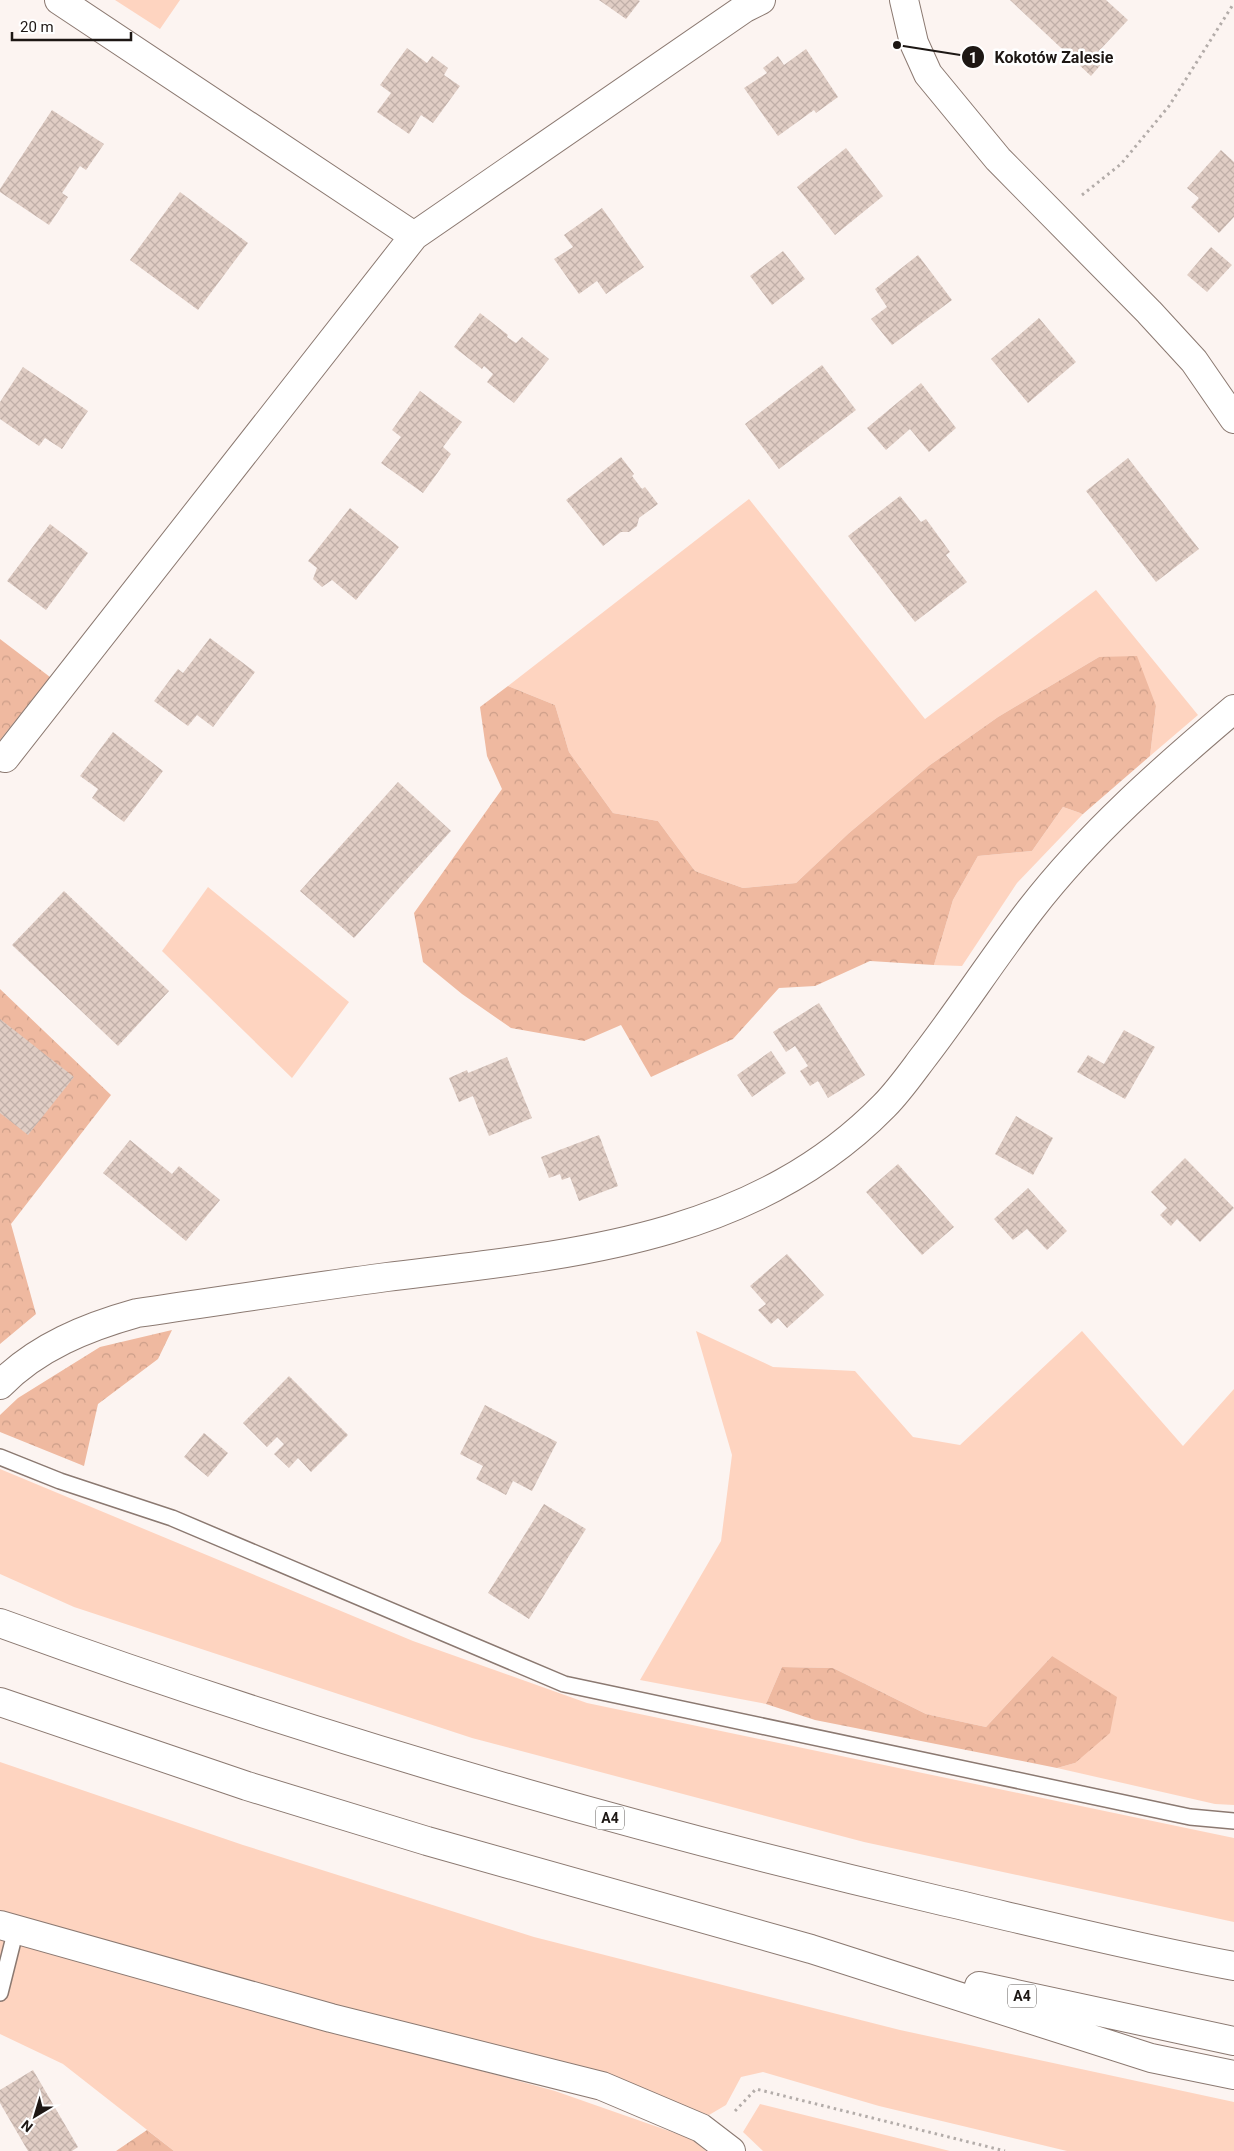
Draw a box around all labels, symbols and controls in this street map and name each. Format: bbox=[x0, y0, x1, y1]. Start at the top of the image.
scale bar bbox=[12, 10, 131, 42]
text: 20 m bbox=[20, 18, 54, 36]
callout: Kokotów Zalesie bbox=[960, 42, 1124, 73]
text: Kokotów Zalesie bbox=[995, 48, 1114, 67]
text: 1 bbox=[969, 49, 977, 67]
road number: A4 bbox=[596, 1806, 624, 1830]
road number: A4 bbox=[1008, 1984, 1036, 2008]
north arrow bbox=[10, 2091, 60, 2141]
text: N bbox=[18, 2117, 36, 2136]

